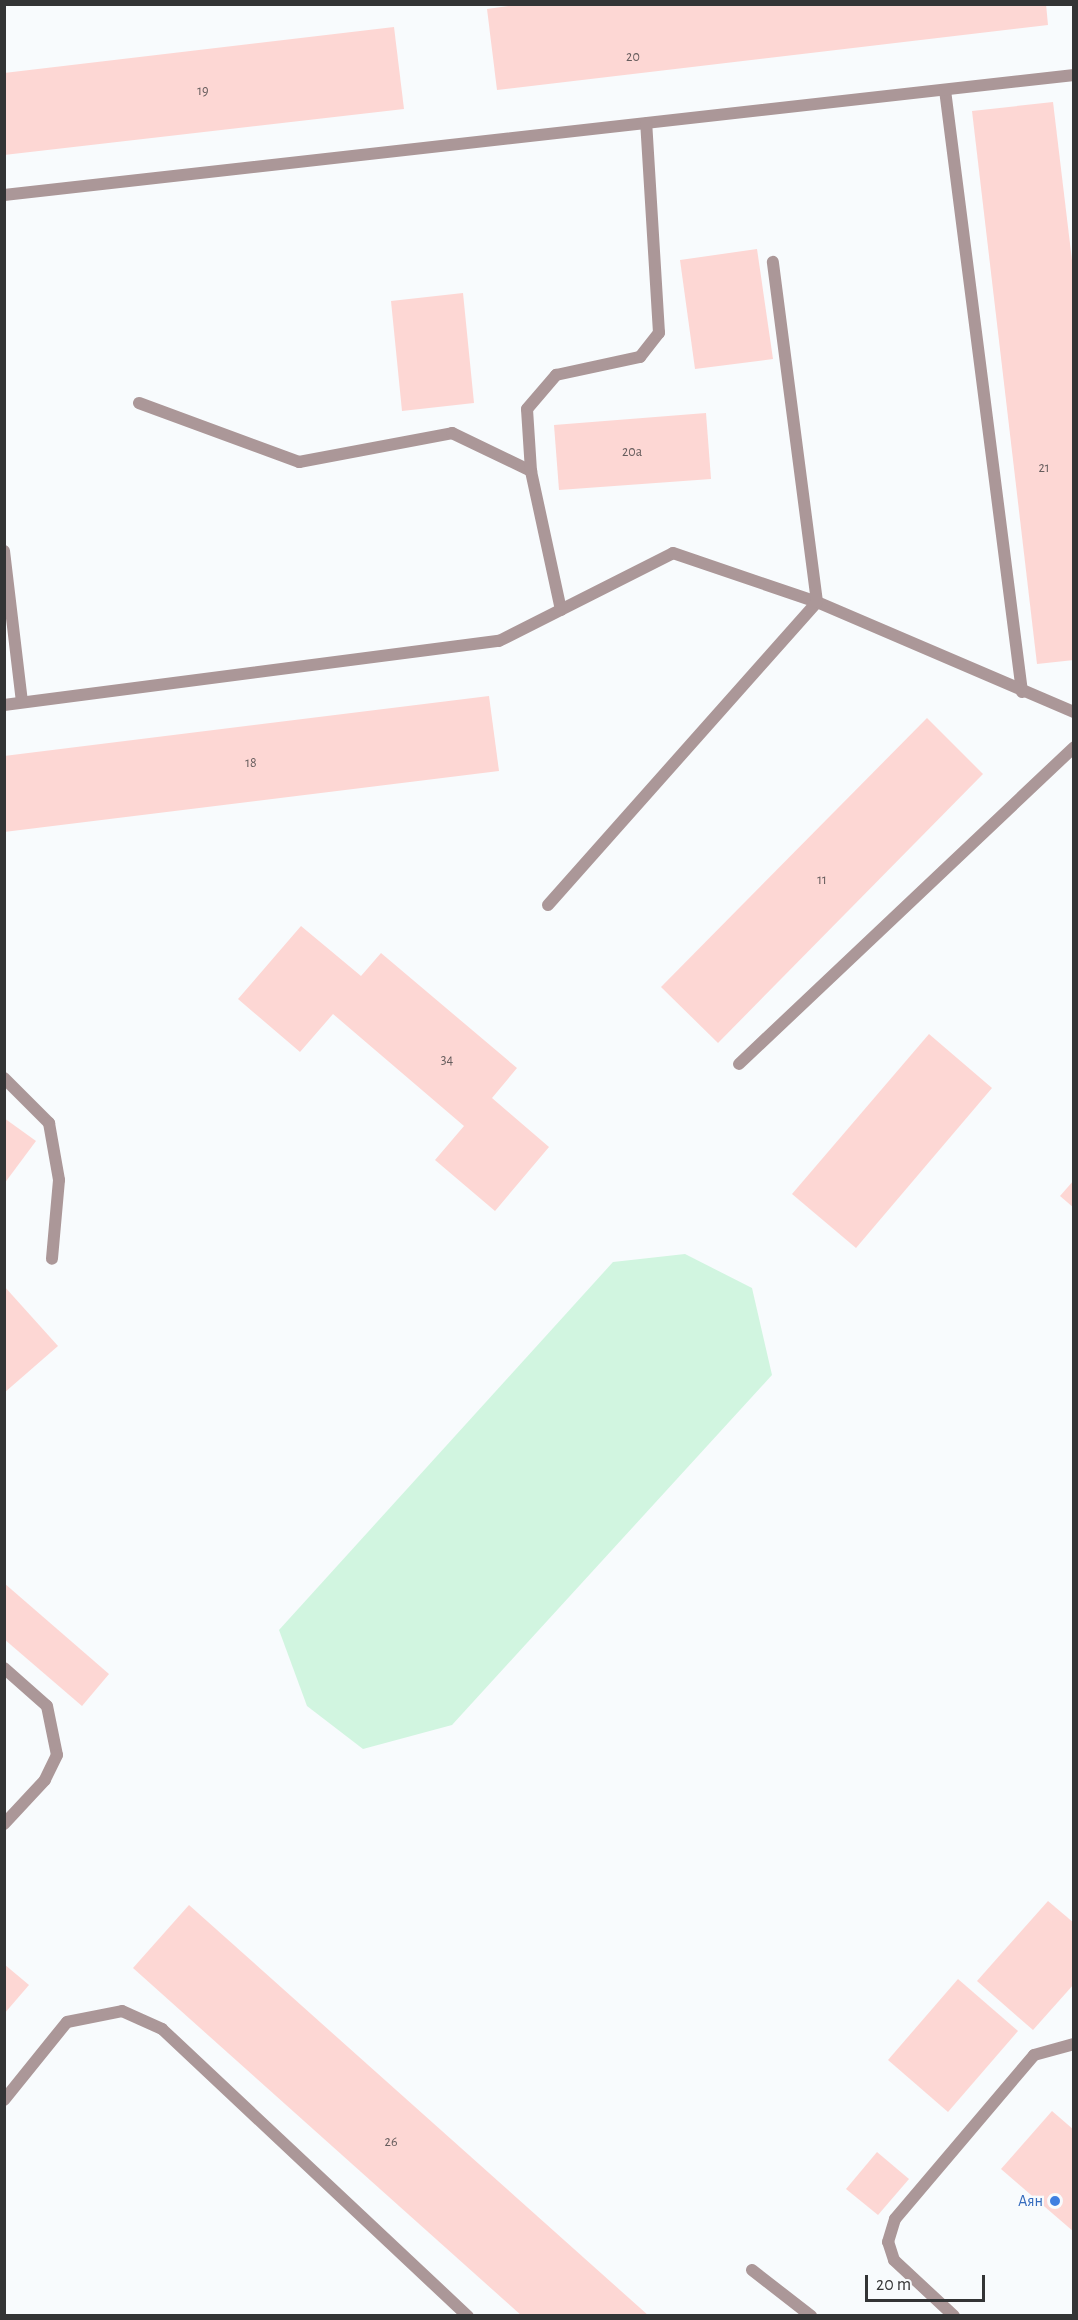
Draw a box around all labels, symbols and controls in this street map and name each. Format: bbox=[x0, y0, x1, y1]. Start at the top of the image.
house number: 20 bbox=[626, 49, 640, 65]
house number: 19 bbox=[197, 83, 209, 99]
house number: 20а bbox=[622, 444, 642, 460]
house number: 21 bbox=[1038, 460, 1050, 476]
house number: 18 bbox=[245, 755, 257, 771]
house number: 11 bbox=[817, 872, 827, 888]
house number: 34 bbox=[441, 1052, 453, 1068]
house number: 26 bbox=[385, 2134, 397, 2150]
place label: Аян bbox=[1018, 2191, 1043, 2211]
marker: Аян bbox=[1048, 2194, 1062, 2208]
scale bar bbox=[868, 2263, 988, 2301]
text: 20 m bbox=[876, 2276, 911, 2294]

